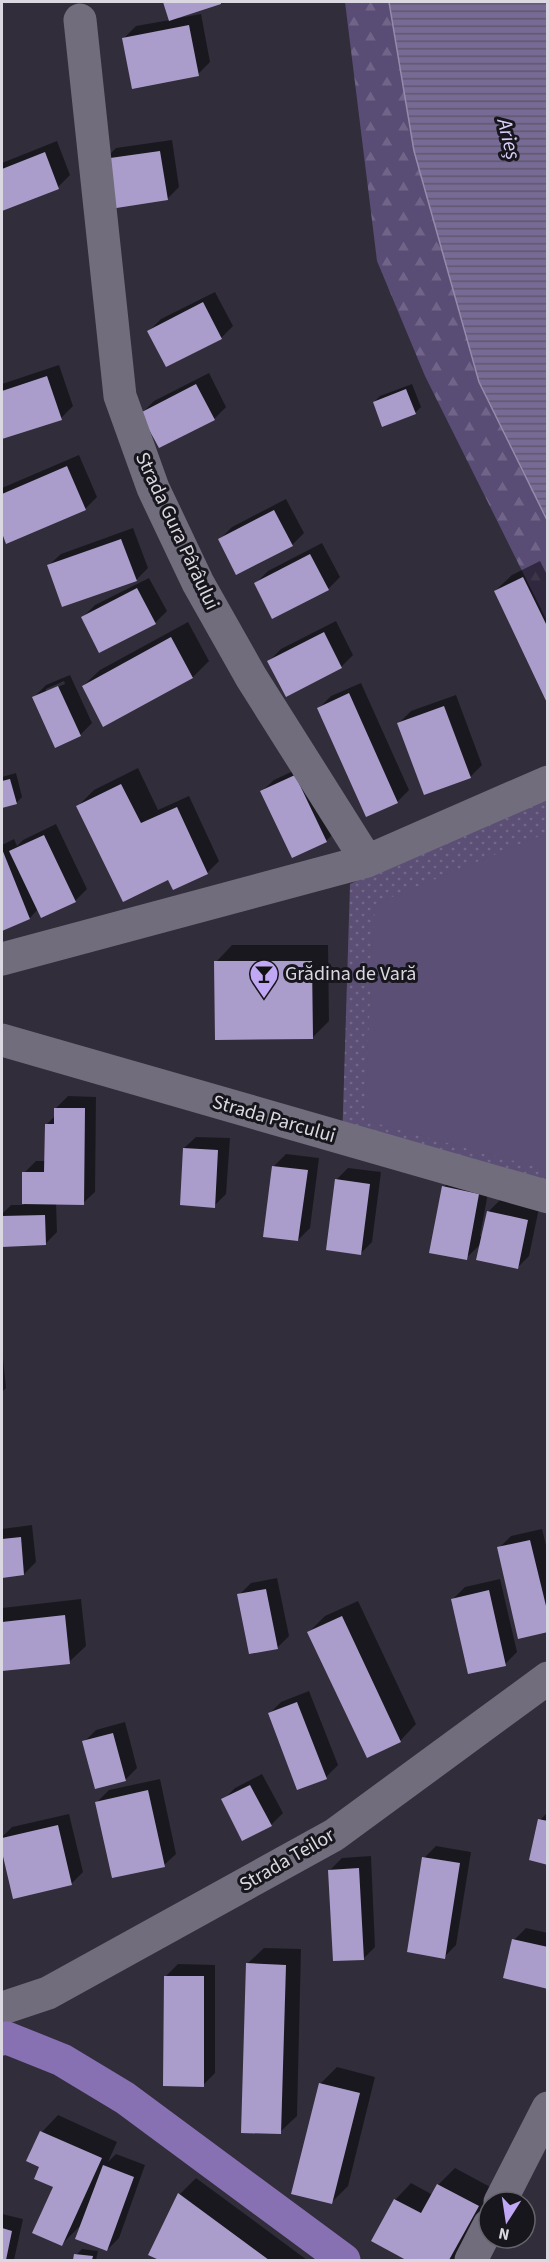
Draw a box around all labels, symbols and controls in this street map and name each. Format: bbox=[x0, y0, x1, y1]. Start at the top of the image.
water label: Arieș bbox=[489, 113, 529, 163]
street label: Strada Gura Pârâului bbox=[128, 447, 226, 615]
bar icon: Grădina de Vară bbox=[248, 958, 280, 1000]
place label: Grădina de Vară bbox=[285, 960, 416, 988]
street label: Strada Parcului bbox=[209, 1088, 339, 1150]
street label: Strada Teilor bbox=[234, 1821, 340, 1899]
north arrow bbox=[477, 2190, 537, 2250]
text: N bbox=[497, 2222, 512, 2246]

